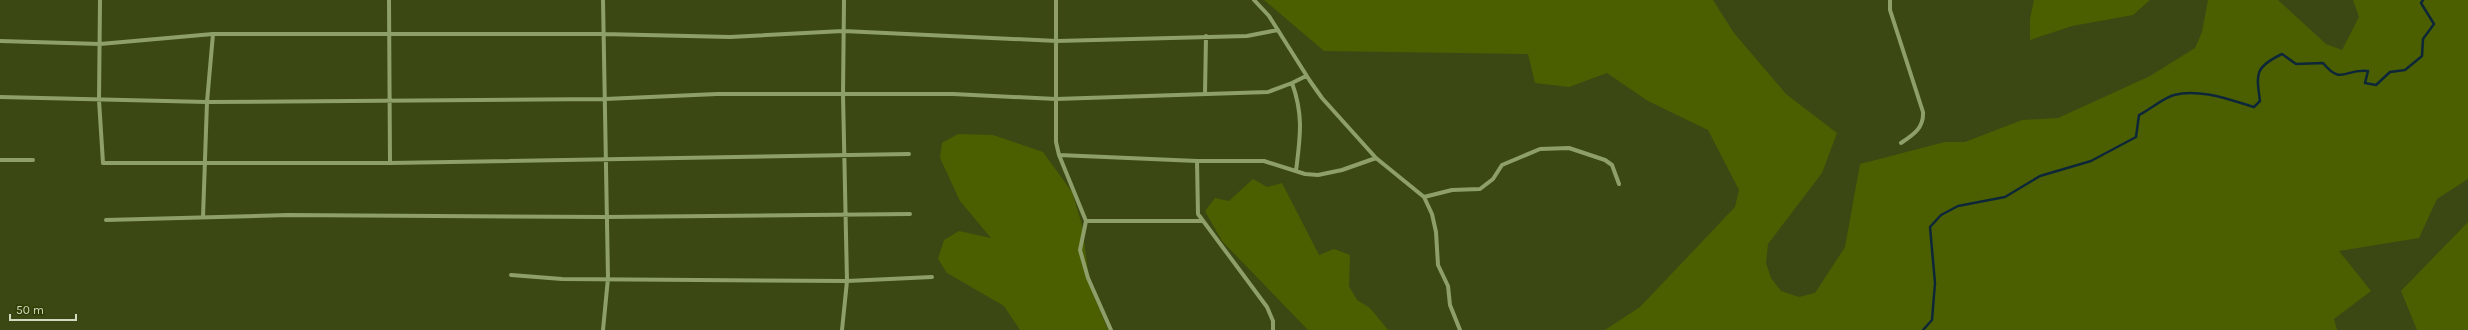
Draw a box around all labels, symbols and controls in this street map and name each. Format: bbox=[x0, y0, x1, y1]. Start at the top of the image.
scale bar bbox=[10, 296, 76, 322]
text: 50 m bbox=[16, 303, 44, 317]

